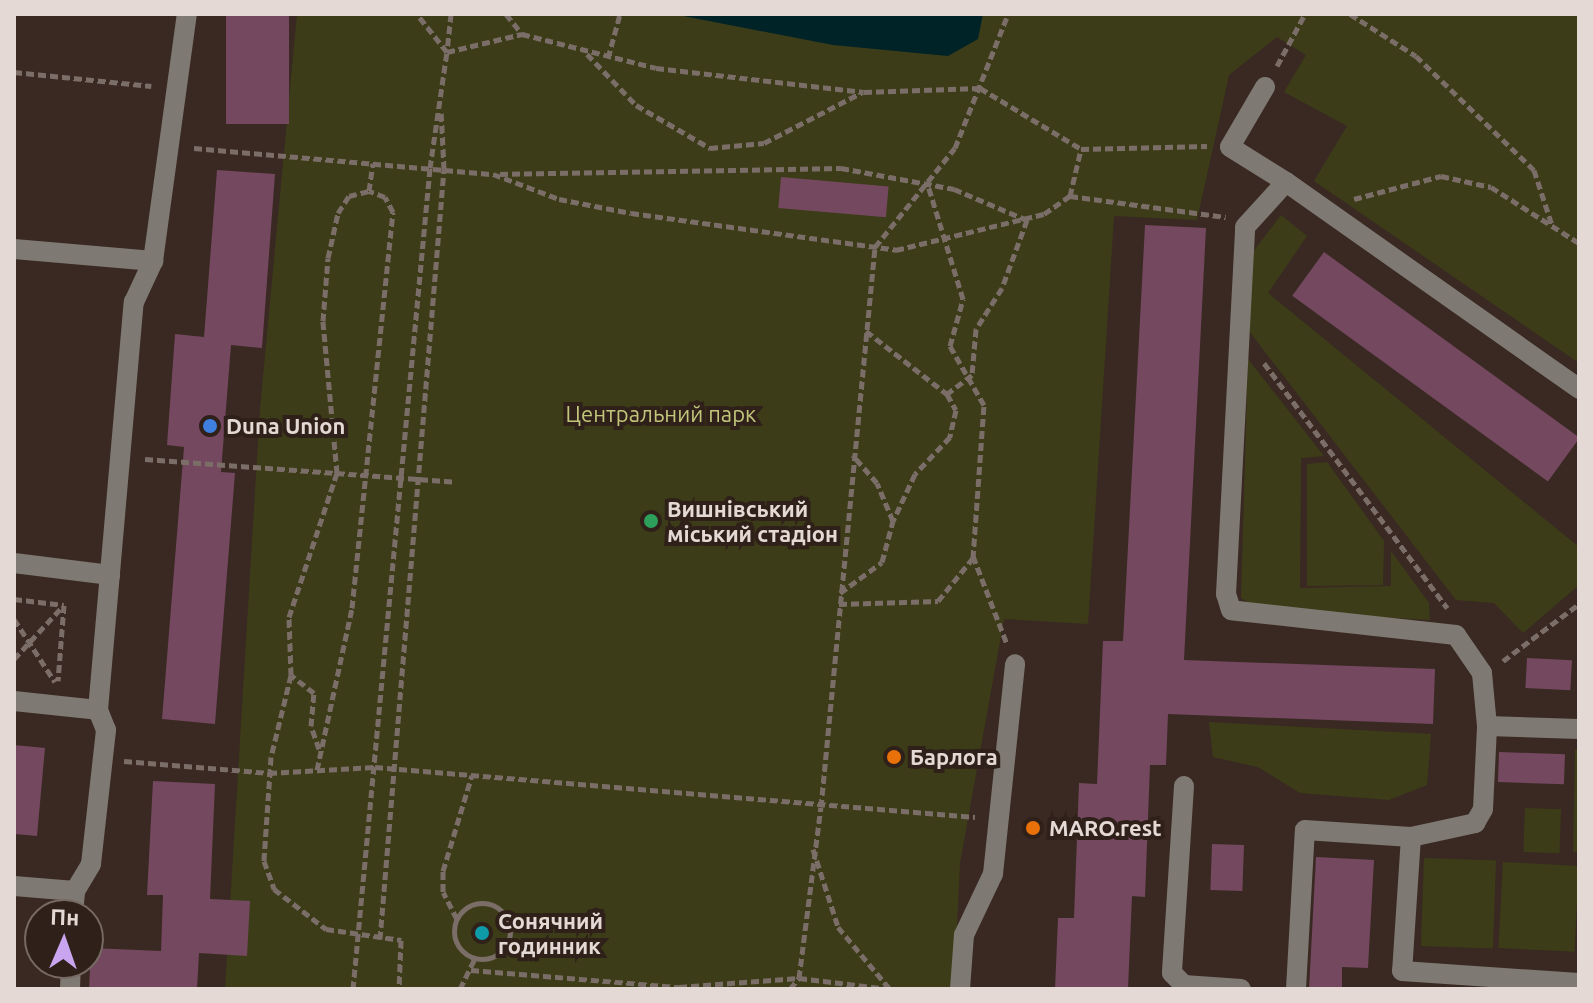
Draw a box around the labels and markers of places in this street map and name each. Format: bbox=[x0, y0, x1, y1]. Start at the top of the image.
place label: Duna Union bbox=[226, 413, 345, 439]
marker: Duna Union bbox=[201, 417, 219, 435]
place label: Вишнівський міський стадіон bbox=[667, 495, 838, 546]
marker: Вишнівський міський стадіон bbox=[642, 512, 660, 530]
place label: Барлога bbox=[910, 744, 998, 770]
marker: Барлога bbox=[885, 748, 903, 766]
place label: MARO.rest bbox=[1049, 815, 1162, 841]
marker: MARO.rest bbox=[1024, 819, 1042, 837]
place label: Сонячний годинник bbox=[498, 907, 603, 958]
marker: Сонячний годинник bbox=[473, 924, 491, 942]

